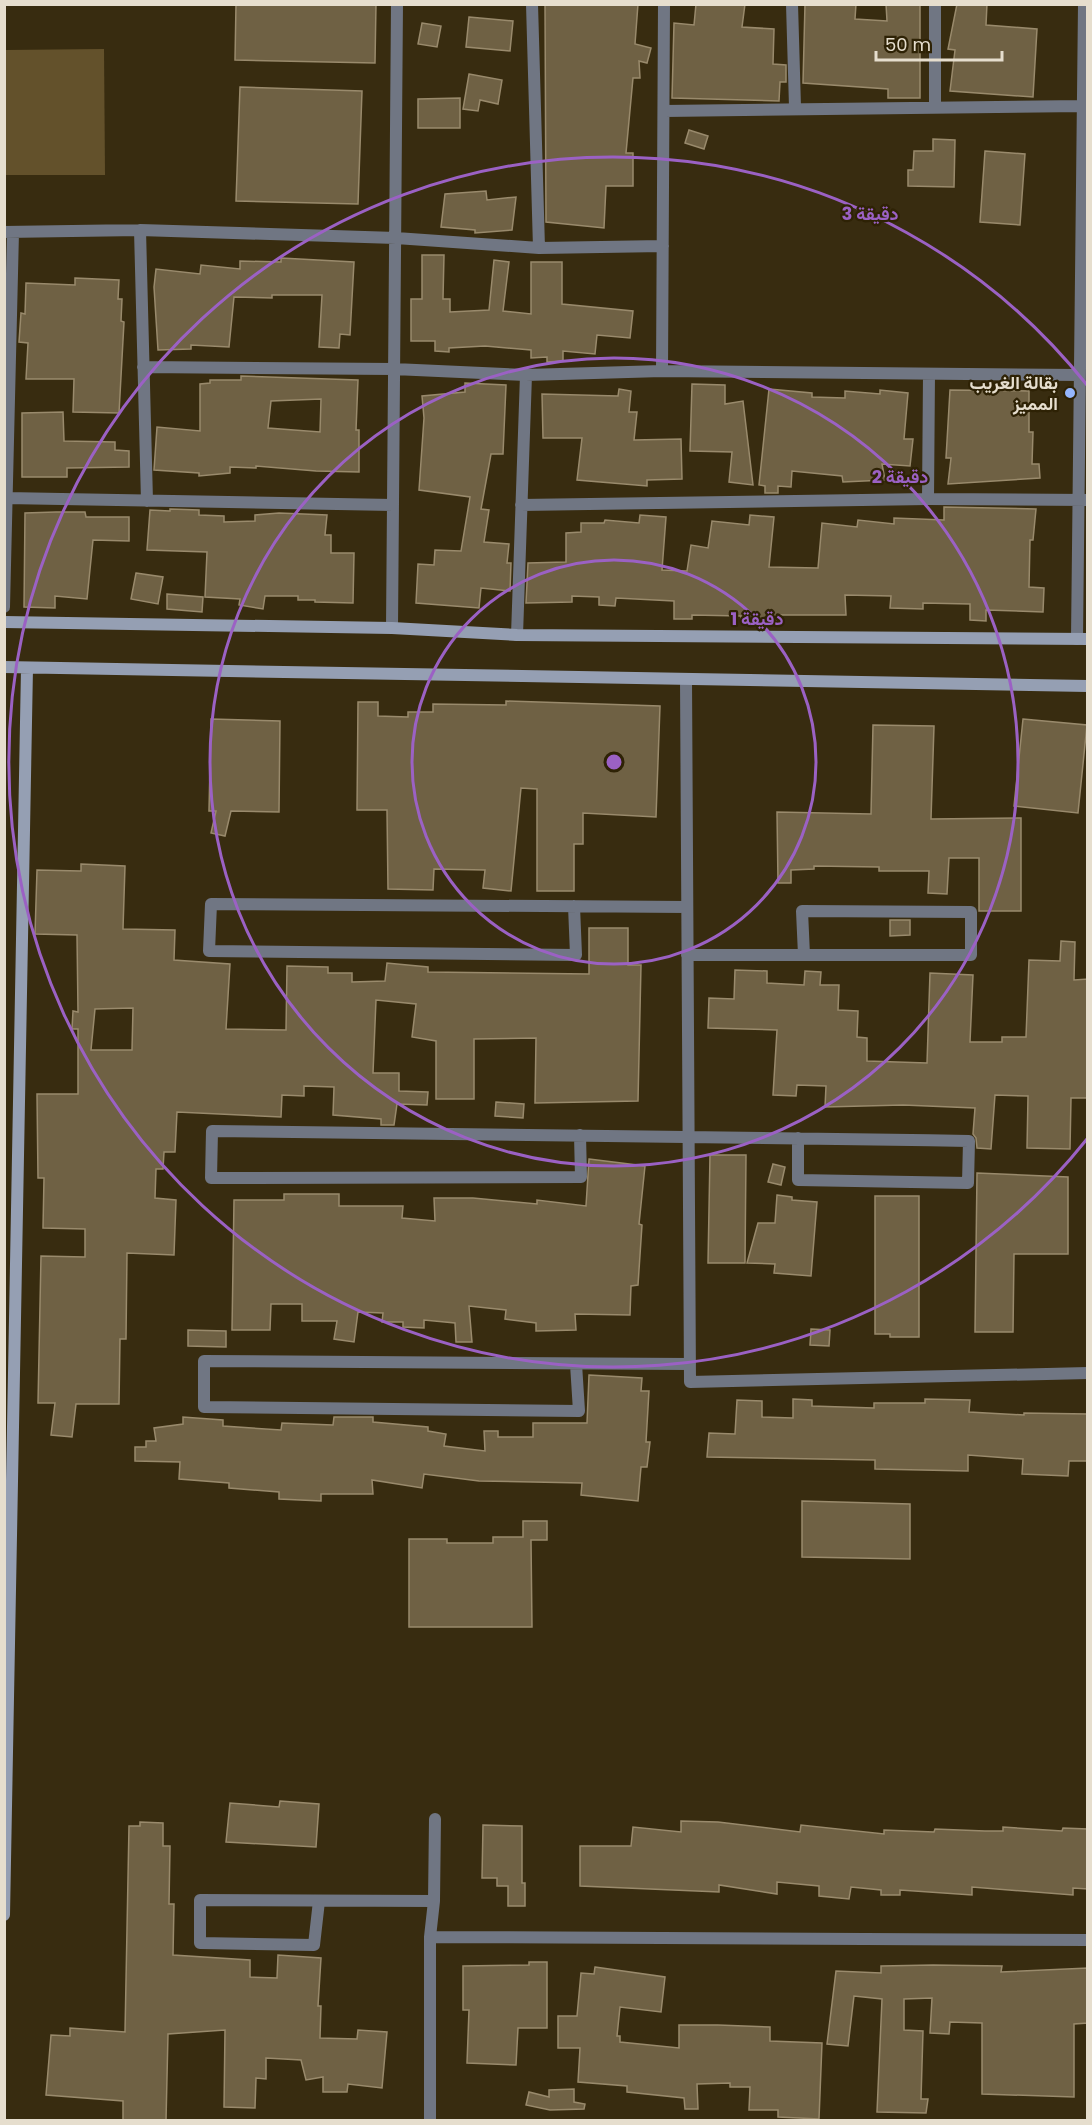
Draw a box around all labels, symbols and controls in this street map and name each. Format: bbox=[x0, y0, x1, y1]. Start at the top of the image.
scale bar bbox=[876, 24, 1002, 62]
text: 50 m bbox=[885, 32, 931, 57]
text: 3 دقيقة bbox=[841, 201, 899, 226]
place label: بقالة الغريب المميز bbox=[970, 370, 1058, 416]
marker: بقالة الغريب المميز bbox=[1063, 386, 1077, 400]
text: 2 دقيقة bbox=[872, 464, 928, 489]
text: 1 دقيقة bbox=[730, 606, 784, 631]
centre of rings bbox=[604, 752, 624, 772]

